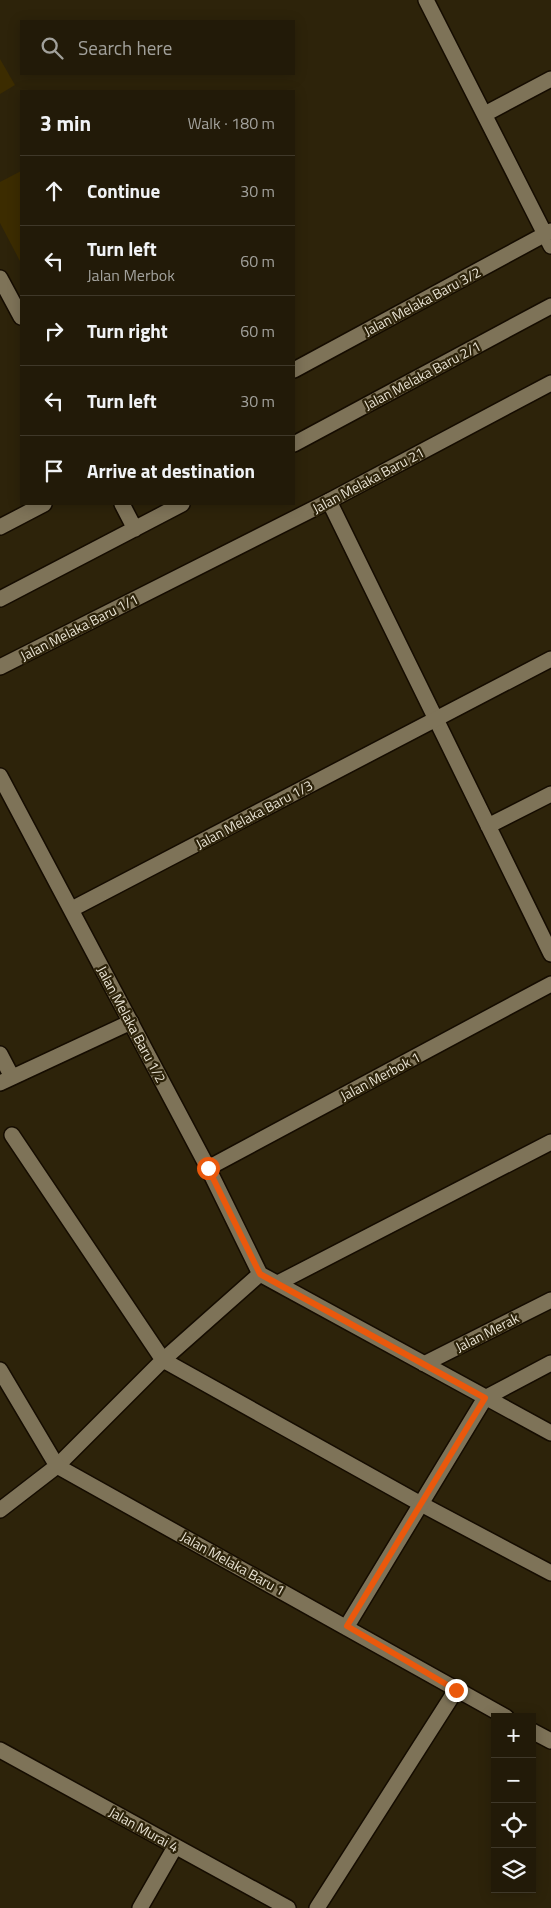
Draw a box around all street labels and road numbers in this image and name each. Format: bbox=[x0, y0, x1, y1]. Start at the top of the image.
street label: Jalan Melaka Baru 3/2 bbox=[360, 261, 484, 341]
street label: Jalan Melaka Baru 2/1 bbox=[360, 335, 484, 415]
street label: Jalan Melaka Baru 21 bbox=[308, 442, 428, 518]
street label: Jalan Melaka Baru 1/1 bbox=[16, 588, 142, 666]
street label: Jalan Melaka Baru 1/3 bbox=[192, 774, 316, 854]
street label: Jalan Melaka Baru 1/2 bbox=[92, 962, 172, 1086]
street label: Jalan Merbok 1 bbox=[336, 1046, 424, 1106]
street label: Jalan Merak bbox=[451, 1307, 523, 1357]
street label: Jalan Melaka Baru 1 bbox=[177, 1526, 289, 1600]
street label: Jalan Murai 4 bbox=[105, 1801, 183, 1857]

